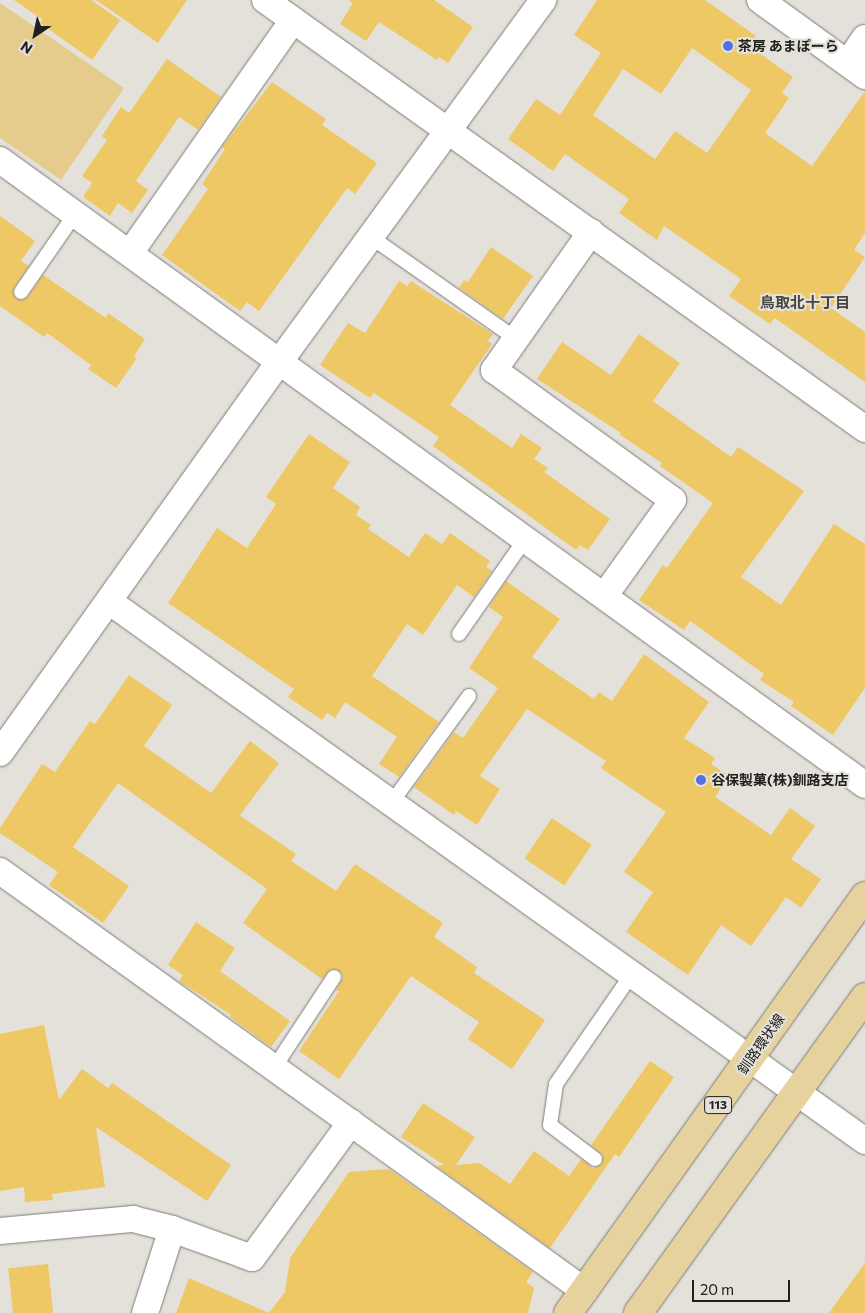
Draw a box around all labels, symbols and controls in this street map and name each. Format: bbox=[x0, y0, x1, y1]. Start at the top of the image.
north arrow bbox=[10, 10, 60, 60]
text: N bbox=[17, 38, 35, 58]
place label: 茶房 あまぽーら bbox=[738, 38, 839, 54]
marker: 茶房 あまぽーら bbox=[722, 40, 734, 52]
district label: 鳥取北十丁目 bbox=[760, 294, 850, 312]
place label: 谷保製菓(株)釧路支店 bbox=[711, 772, 849, 788]
marker: 谷保製菓(株)釧路支店 bbox=[695, 774, 707, 786]
street label: 釧路環状線 bbox=[734, 1011, 788, 1077]
road number: 113 bbox=[703, 1096, 733, 1114]
scale bar bbox=[695, 1270, 792, 1302]
text: 20 m bbox=[700, 1280, 734, 1298]

